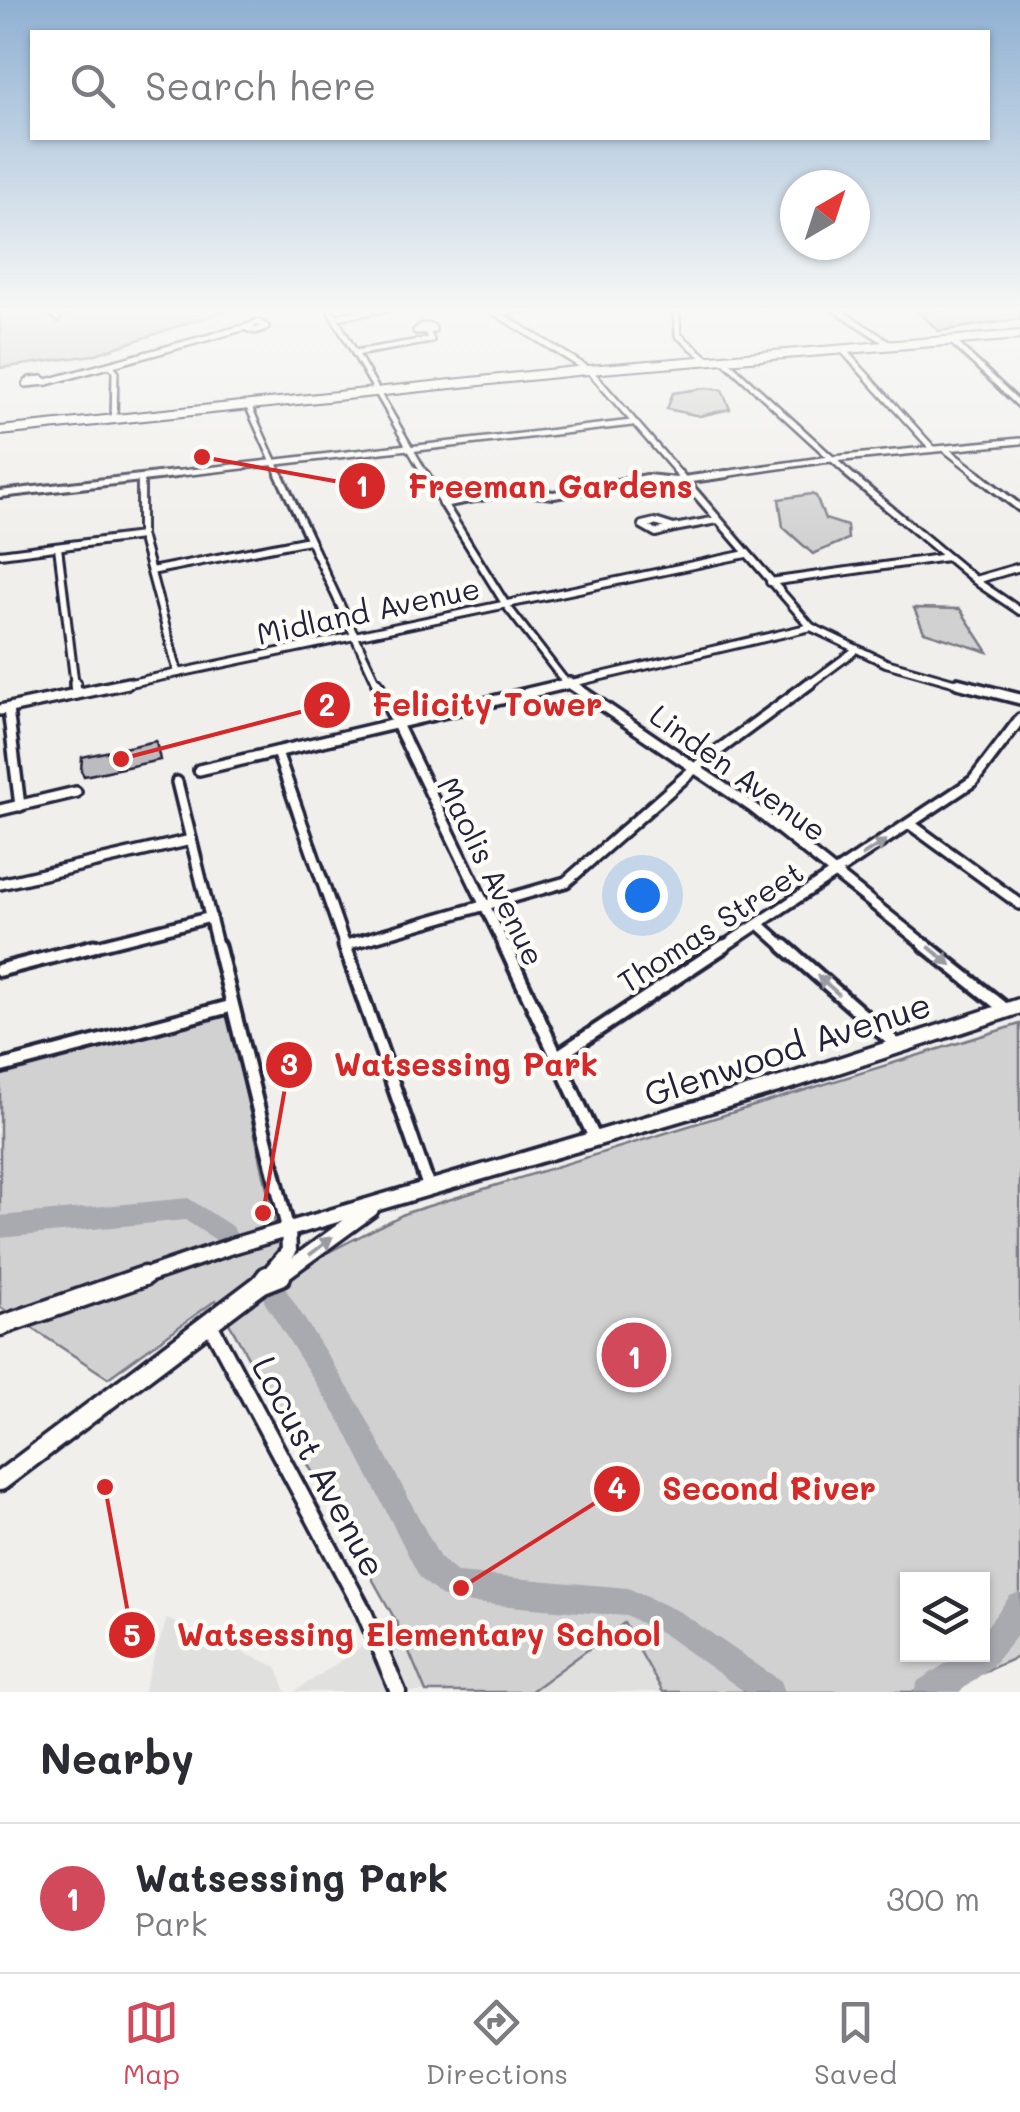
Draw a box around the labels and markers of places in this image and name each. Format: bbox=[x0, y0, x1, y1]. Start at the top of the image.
callout: Freeman Gardens bbox=[337, 455, 712, 517]
callout: Felicity Tower bbox=[302, 674, 623, 736]
callout: Watsessing Park bbox=[264, 1034, 618, 1096]
pin: 1 bbox=[602, 1318, 666, 1392]
callout: Second River bbox=[592, 1458, 896, 1520]
callout: Watsessing Elementary School bbox=[107, 1604, 681, 1666]

